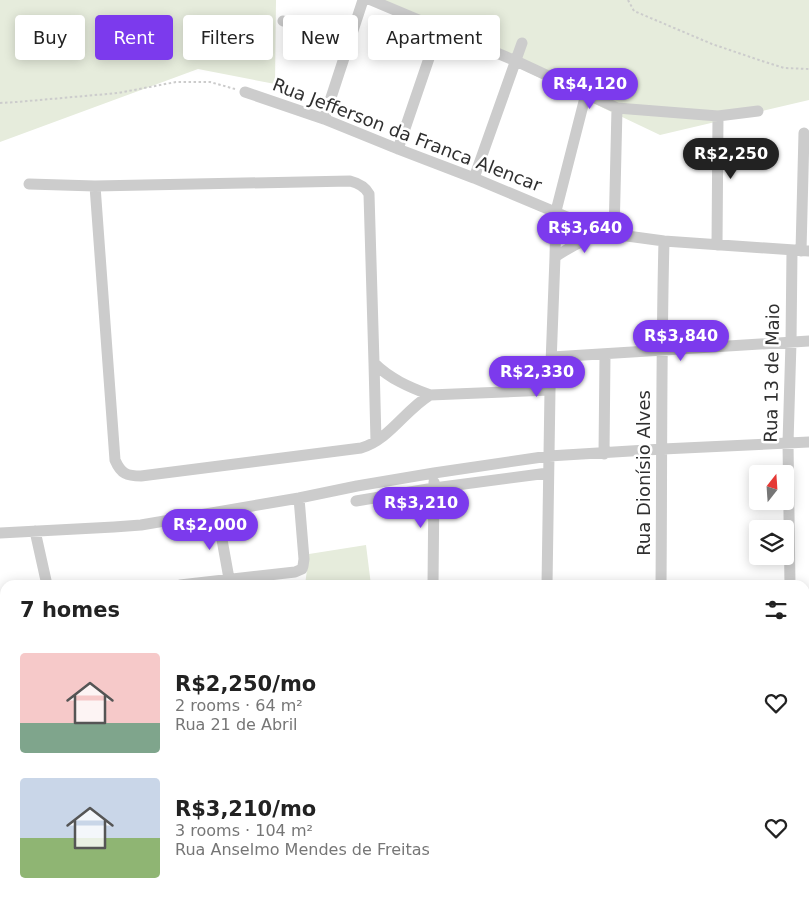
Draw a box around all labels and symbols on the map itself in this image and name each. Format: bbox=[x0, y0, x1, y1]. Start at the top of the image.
pin: R$4,120 bbox=[544, 68, 636, 110]
street label: Rua Jefferson da Franca Alencar bbox=[270, 73, 545, 196]
pin: R$2,250 bbox=[685, 138, 777, 180]
pin: R$3,640 bbox=[539, 212, 631, 254]
street label: Rua 13 de Maio bbox=[760, 303, 783, 443]
pin: R$3,840 bbox=[635, 320, 727, 362]
pin: R$2,330 bbox=[491, 356, 583, 398]
street label: Rua Dionísio Alves bbox=[633, 390, 654, 556]
north arrow bbox=[749, 465, 794, 510]
pin: R$3,210 bbox=[375, 486, 467, 529]
pin: R$2,000 bbox=[164, 508, 256, 551]

